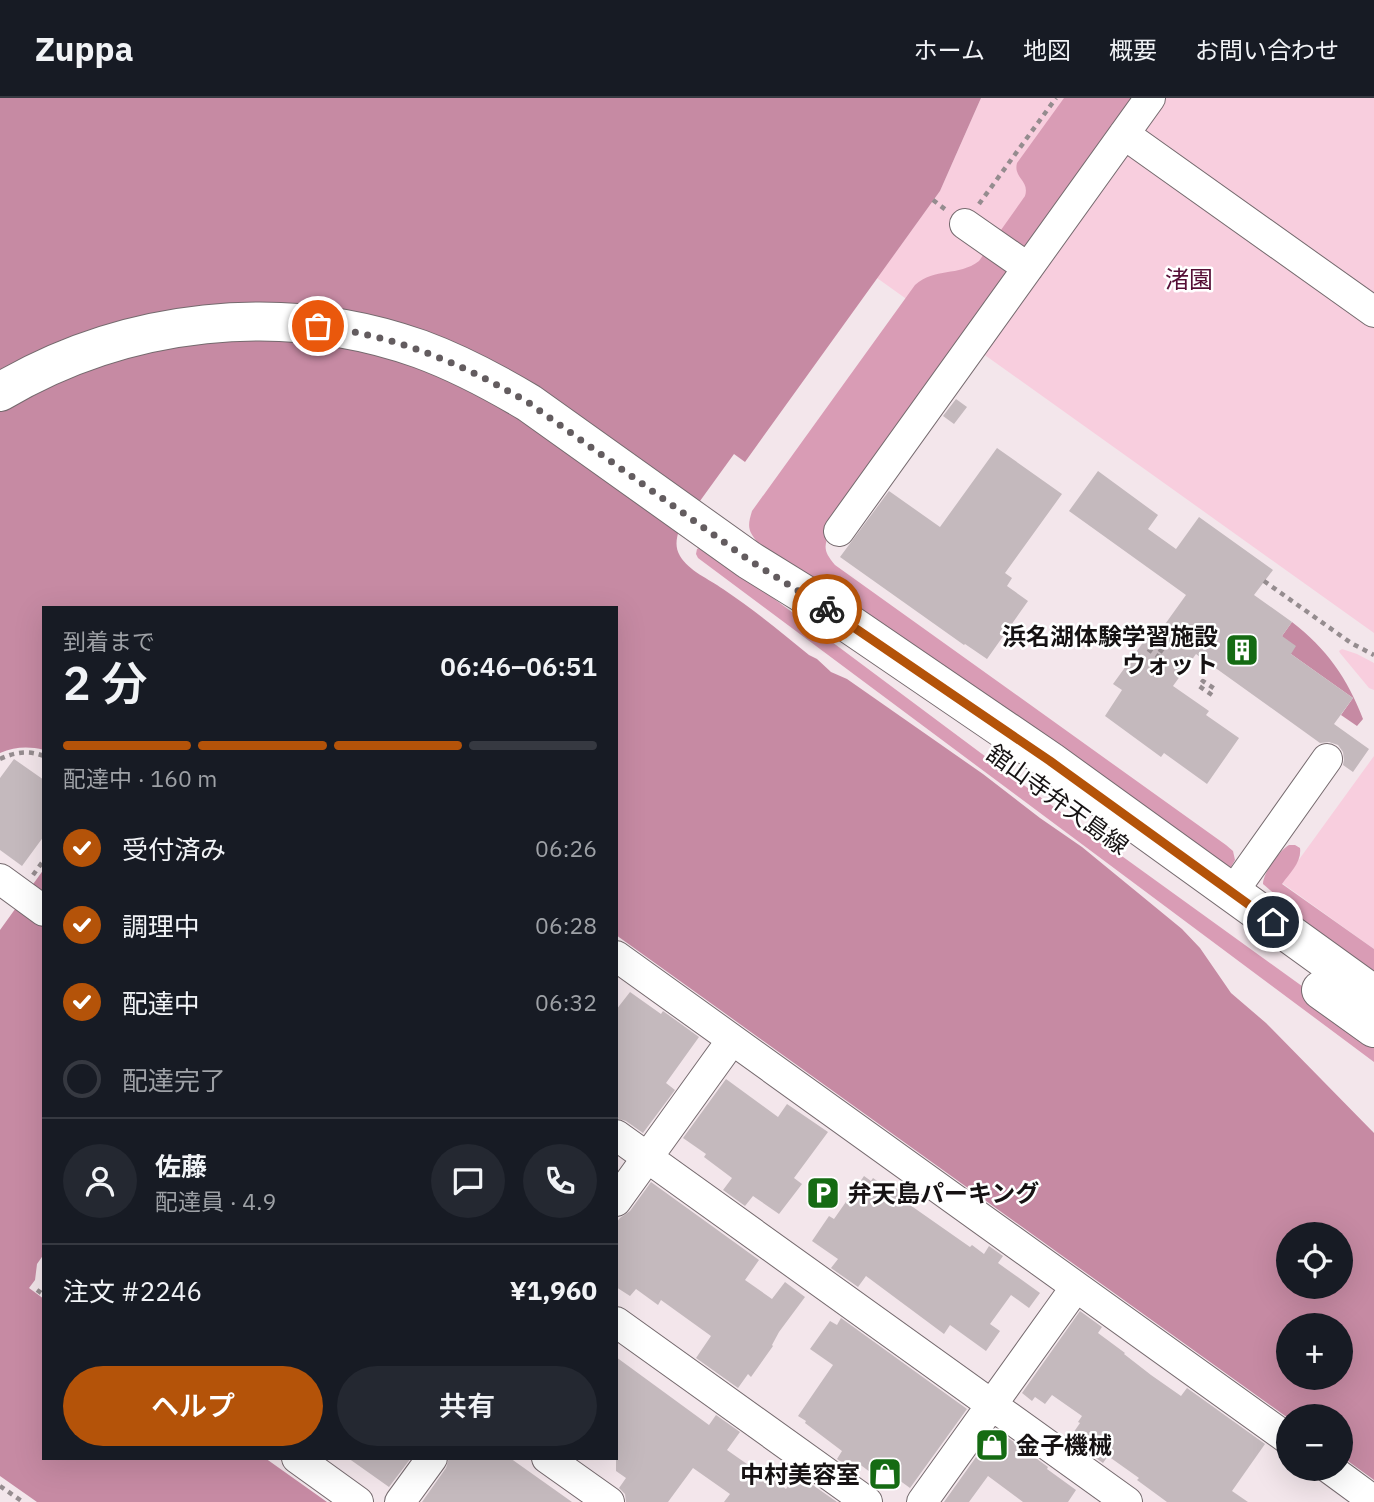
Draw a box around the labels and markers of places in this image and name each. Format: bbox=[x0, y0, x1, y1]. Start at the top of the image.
pin bbox=[288, 296, 348, 356]
place label: 浜名湖体験学習施設 ウォット bbox=[1002, 620, 1218, 680]
building icon: 浜名湖体験学習施設 ウォット bbox=[1223, 631, 1261, 669]
pin bbox=[1243, 892, 1303, 952]
parking icon: 弁天島パーキング bbox=[804, 1174, 842, 1212]
place label: 弁天島パーキング bbox=[848, 1177, 1039, 1209]
shop icon: 金子機械 bbox=[973, 1426, 1011, 1464]
place label: 金子機械 bbox=[1016, 1429, 1112, 1461]
shop icon: 中村美容室 bbox=[866, 1455, 904, 1493]
place label: 中村美容室 bbox=[740, 1458, 860, 1490]

